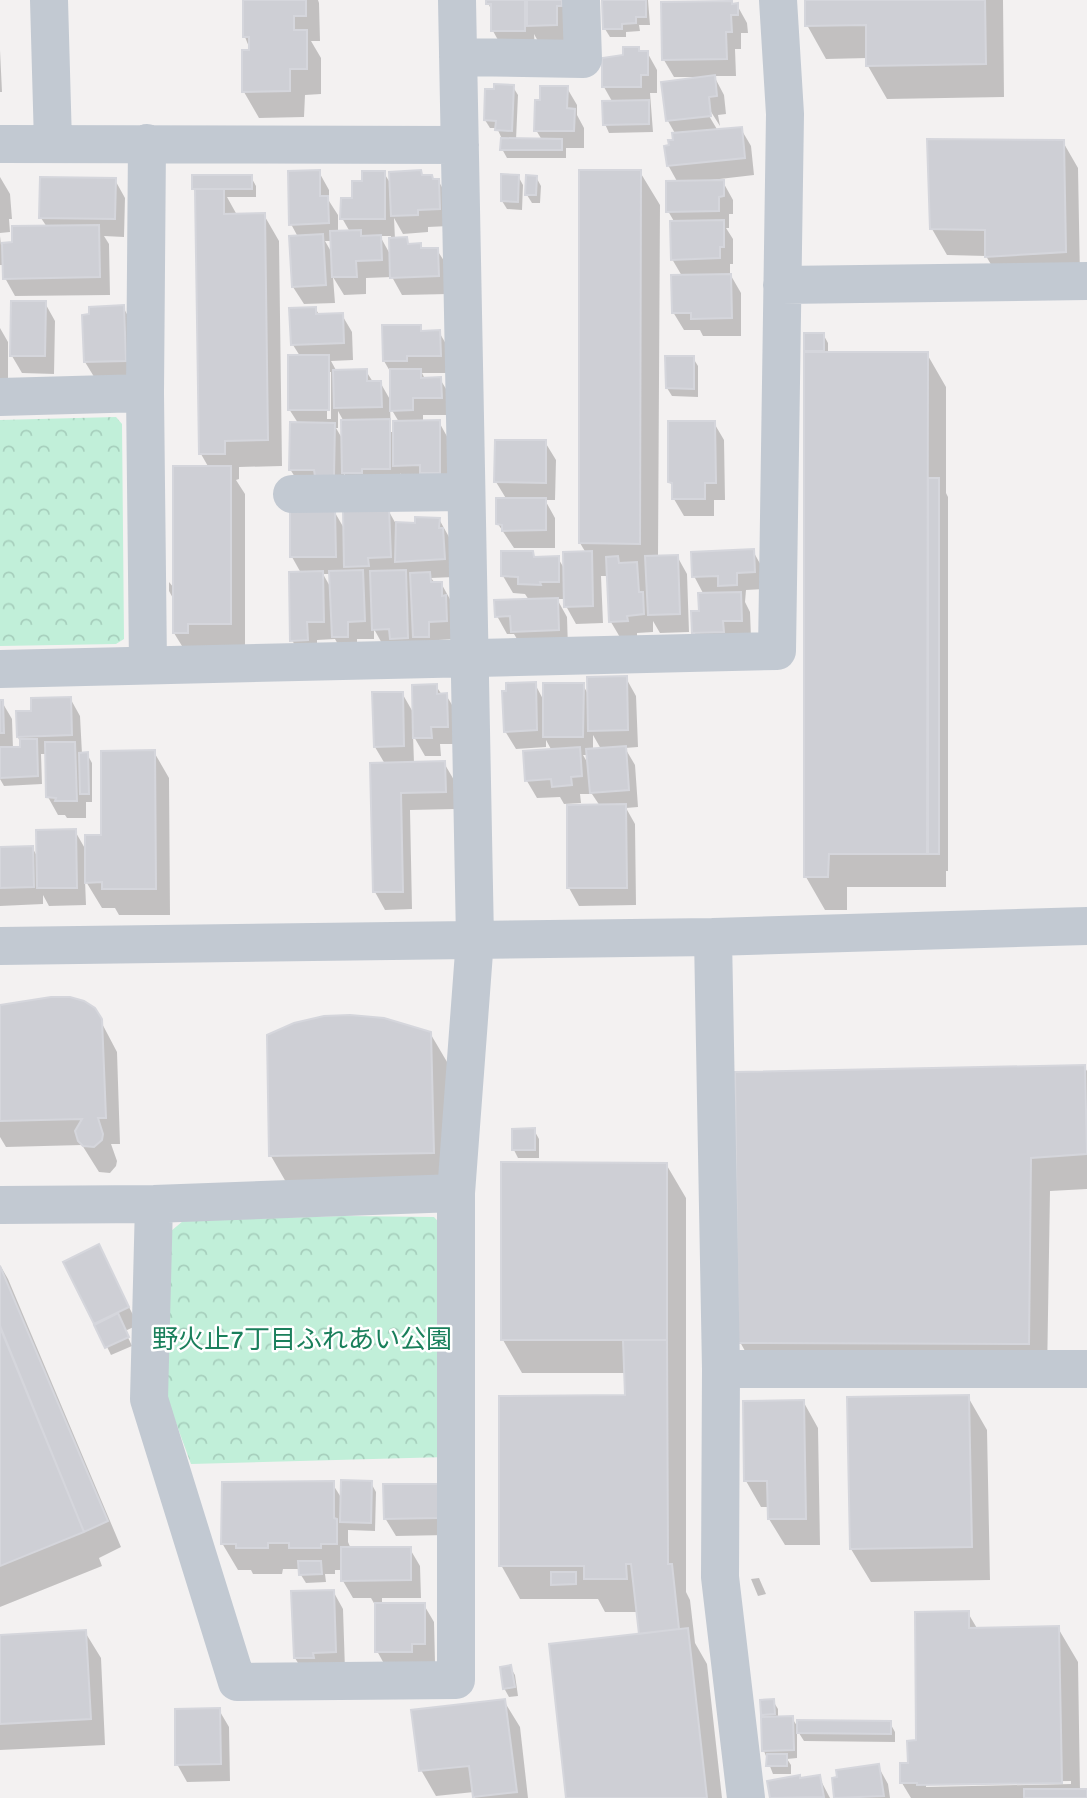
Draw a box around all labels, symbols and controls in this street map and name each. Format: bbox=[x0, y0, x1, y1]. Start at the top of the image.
park label: 野火止7丁目ふれあい公園 bbox=[152, 1324, 452, 1356]

